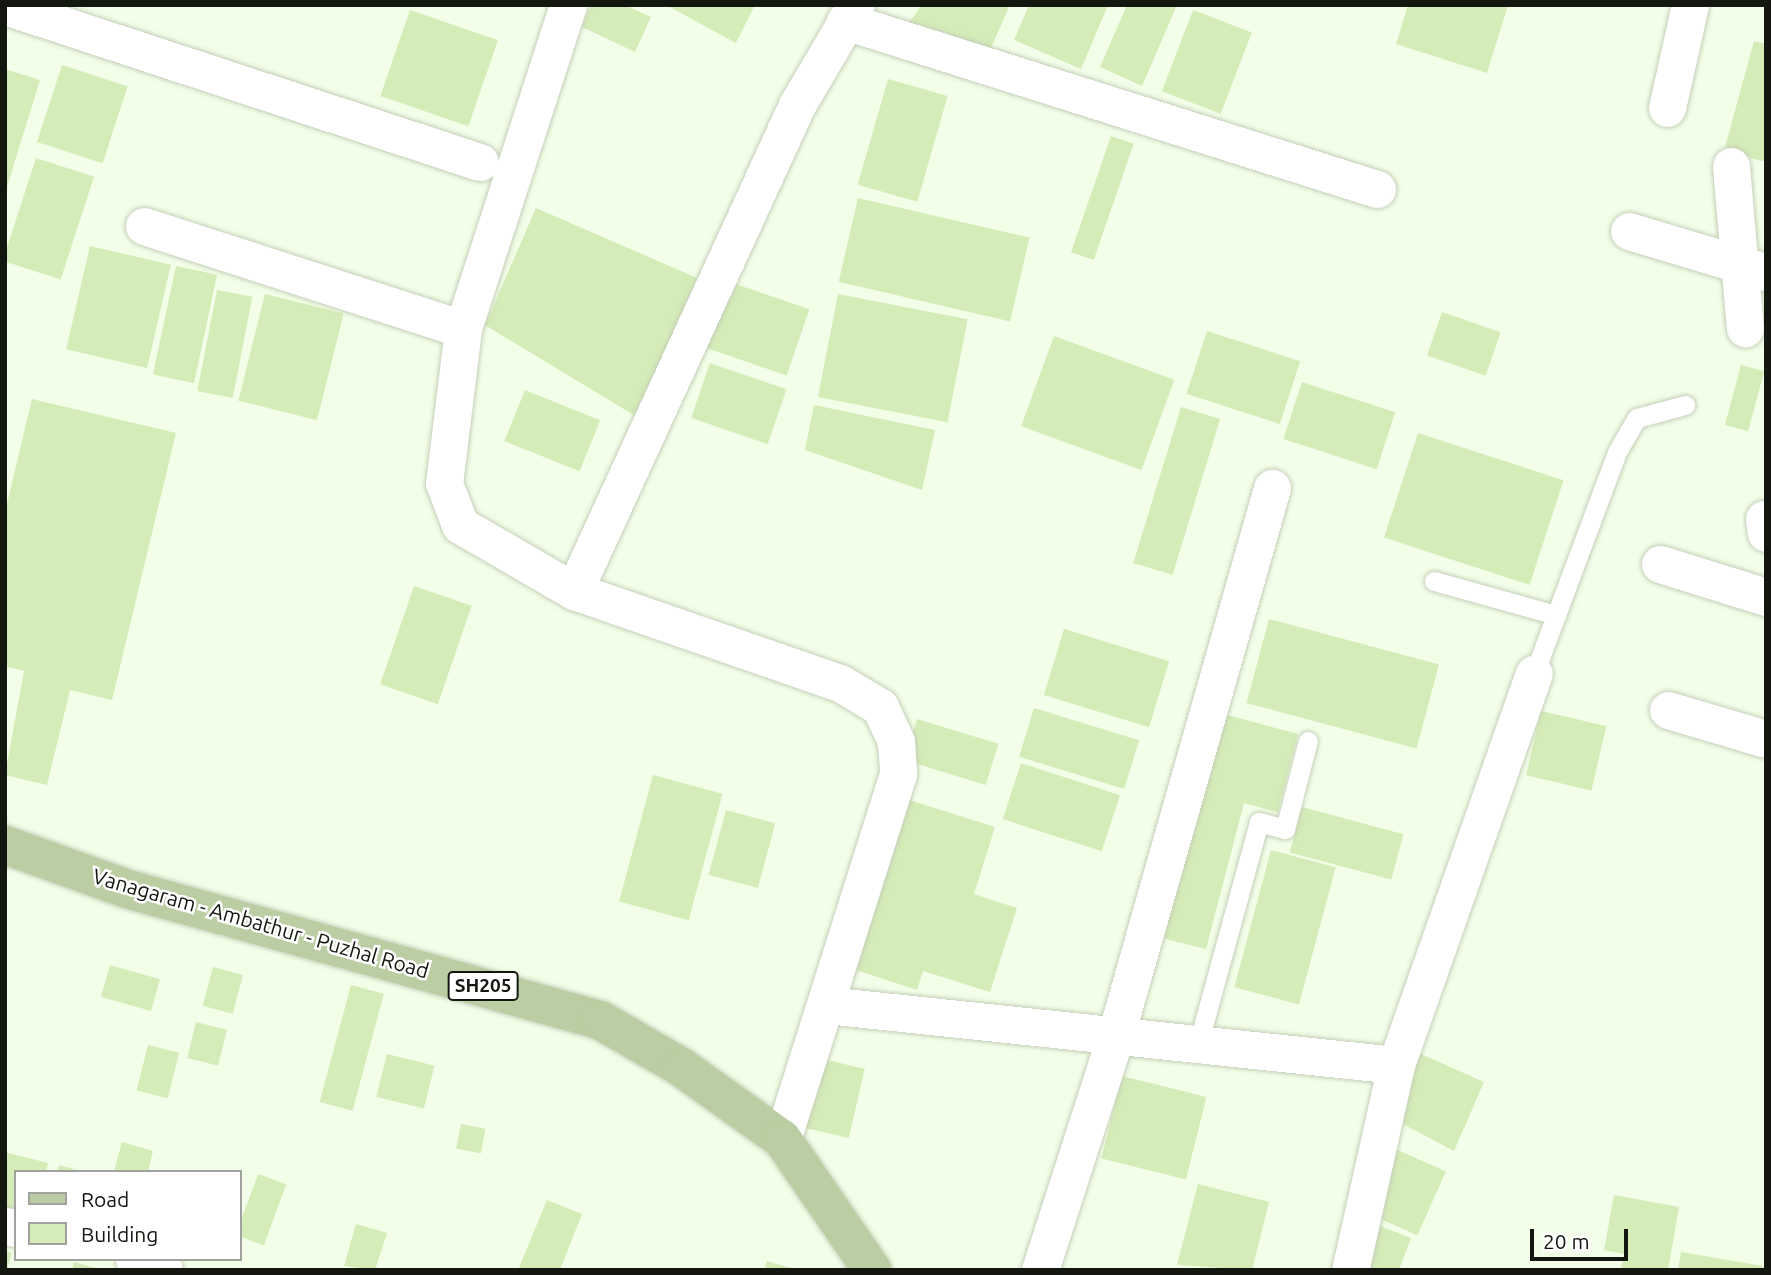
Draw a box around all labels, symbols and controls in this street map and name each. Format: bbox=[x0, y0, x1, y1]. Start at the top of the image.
street label: Vanagaram - Ambathur - Puzhal Road bbox=[90, 863, 432, 983]
road number: SH205 bbox=[446, 970, 520, 1002]
legend bbox=[14, 1170, 242, 1261]
text: Road bbox=[81, 1187, 129, 1211]
scale bar bbox=[1533, 1216, 1631, 1260]
text: Building bbox=[81, 1222, 158, 1246]
text: 20 m bbox=[1543, 1229, 1590, 1253]

